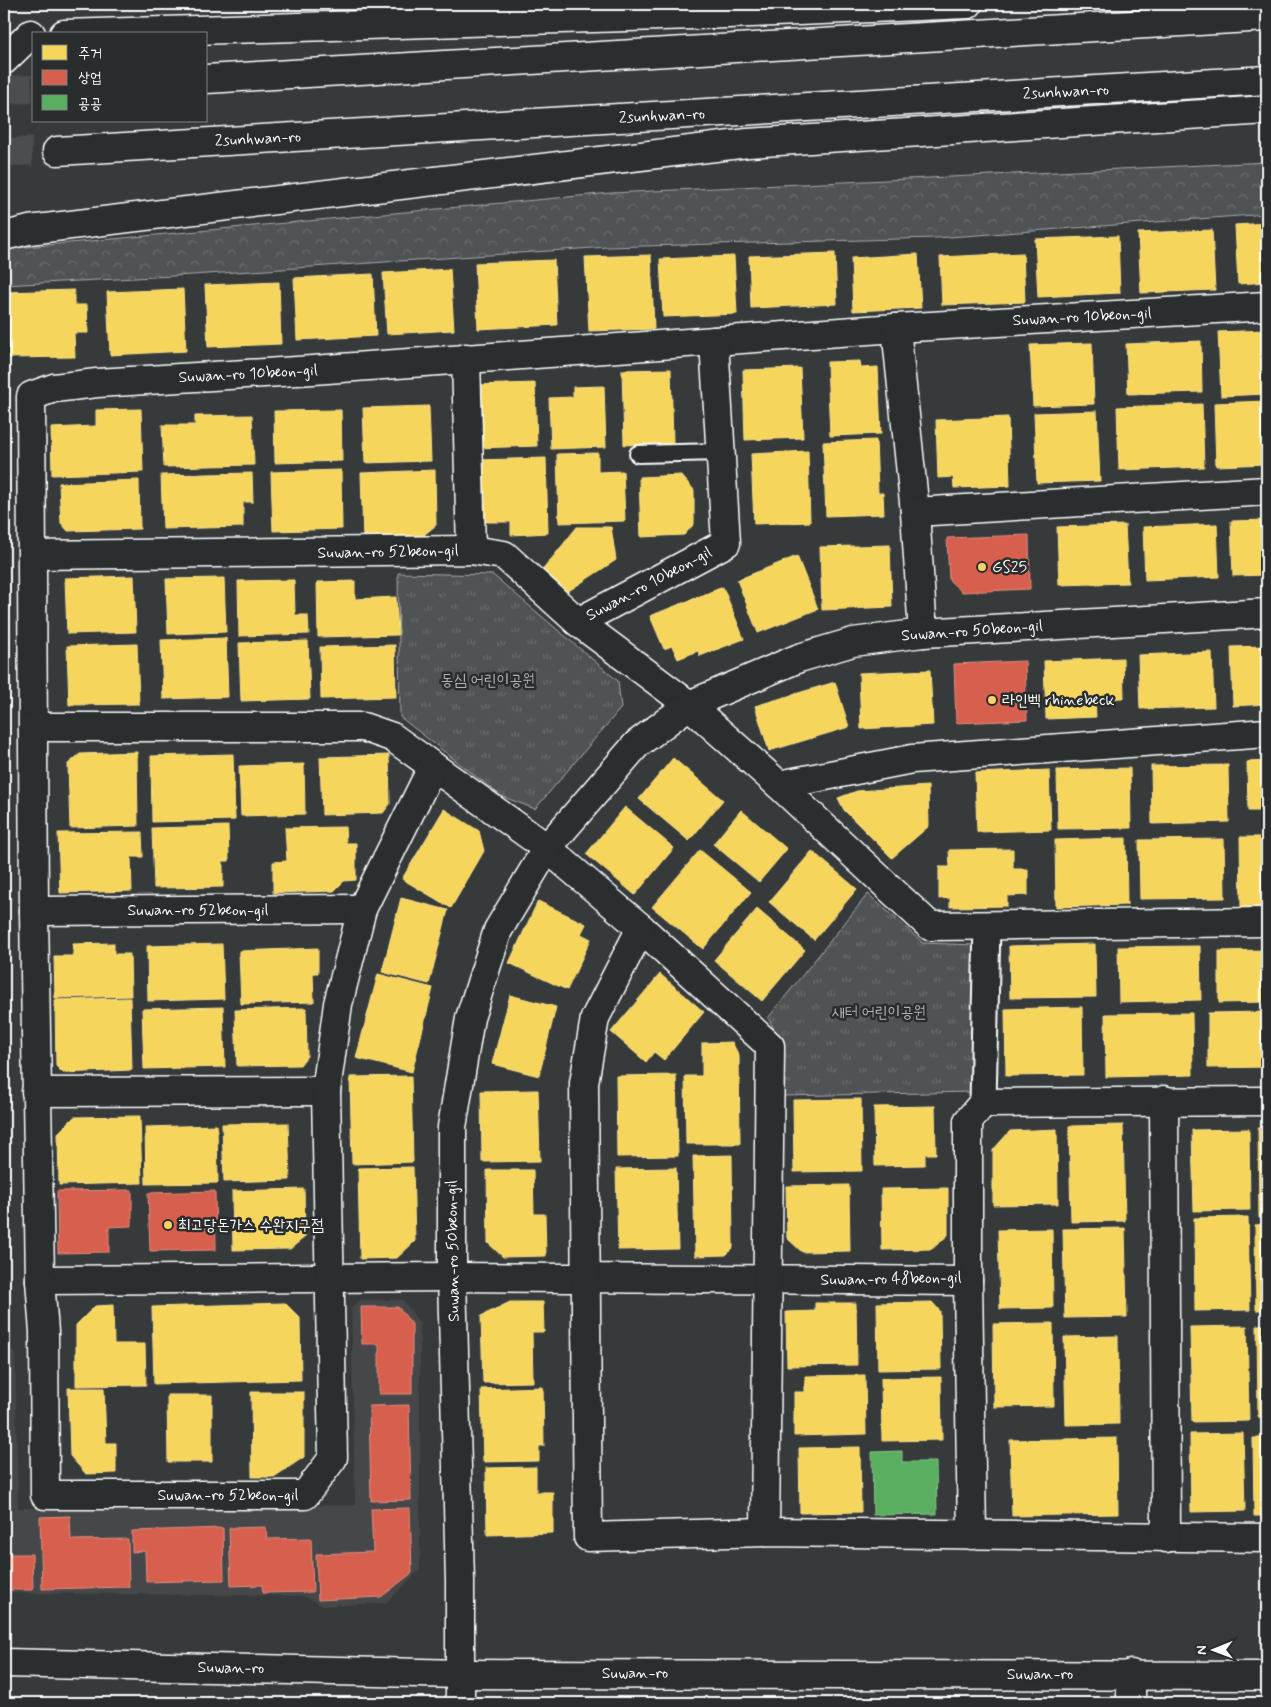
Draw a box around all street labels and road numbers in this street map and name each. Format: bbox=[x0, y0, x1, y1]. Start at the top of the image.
street label: 2sunhwan-ro bbox=[1022, 79, 1110, 105]
street label: 2sunhwan-ro bbox=[618, 103, 706, 129]
street label: 2sunhwan-ro bbox=[214, 126, 302, 152]
street label: Suwan-ro 10beon-gil bbox=[1012, 303, 1152, 331]
street label: Suwan-ro 10beon-gil bbox=[178, 360, 318, 388]
street label: Suwan-ro 52beon-gil bbox=[317, 540, 459, 564]
street label: Suwan-ro 10beon-gil bbox=[583, 542, 716, 626]
street label: Suwan-ro 50beon-gil bbox=[901, 616, 1044, 646]
street label: Suwan-ro 52beon-gil bbox=[127, 900, 269, 921]
street label: Suwan-ro 50beon-gil bbox=[441, 1180, 465, 1322]
street label: Suwan-ro 48beon-gil bbox=[820, 1267, 962, 1291]
street label: Suwan-ro 52beon-gil bbox=[157, 1485, 299, 1506]
street label: Suwan-ro bbox=[197, 1657, 265, 1679]
street label: Suwan-ro bbox=[602, 1663, 669, 1684]
street label: Suwan-ro bbox=[1007, 1664, 1074, 1685]

